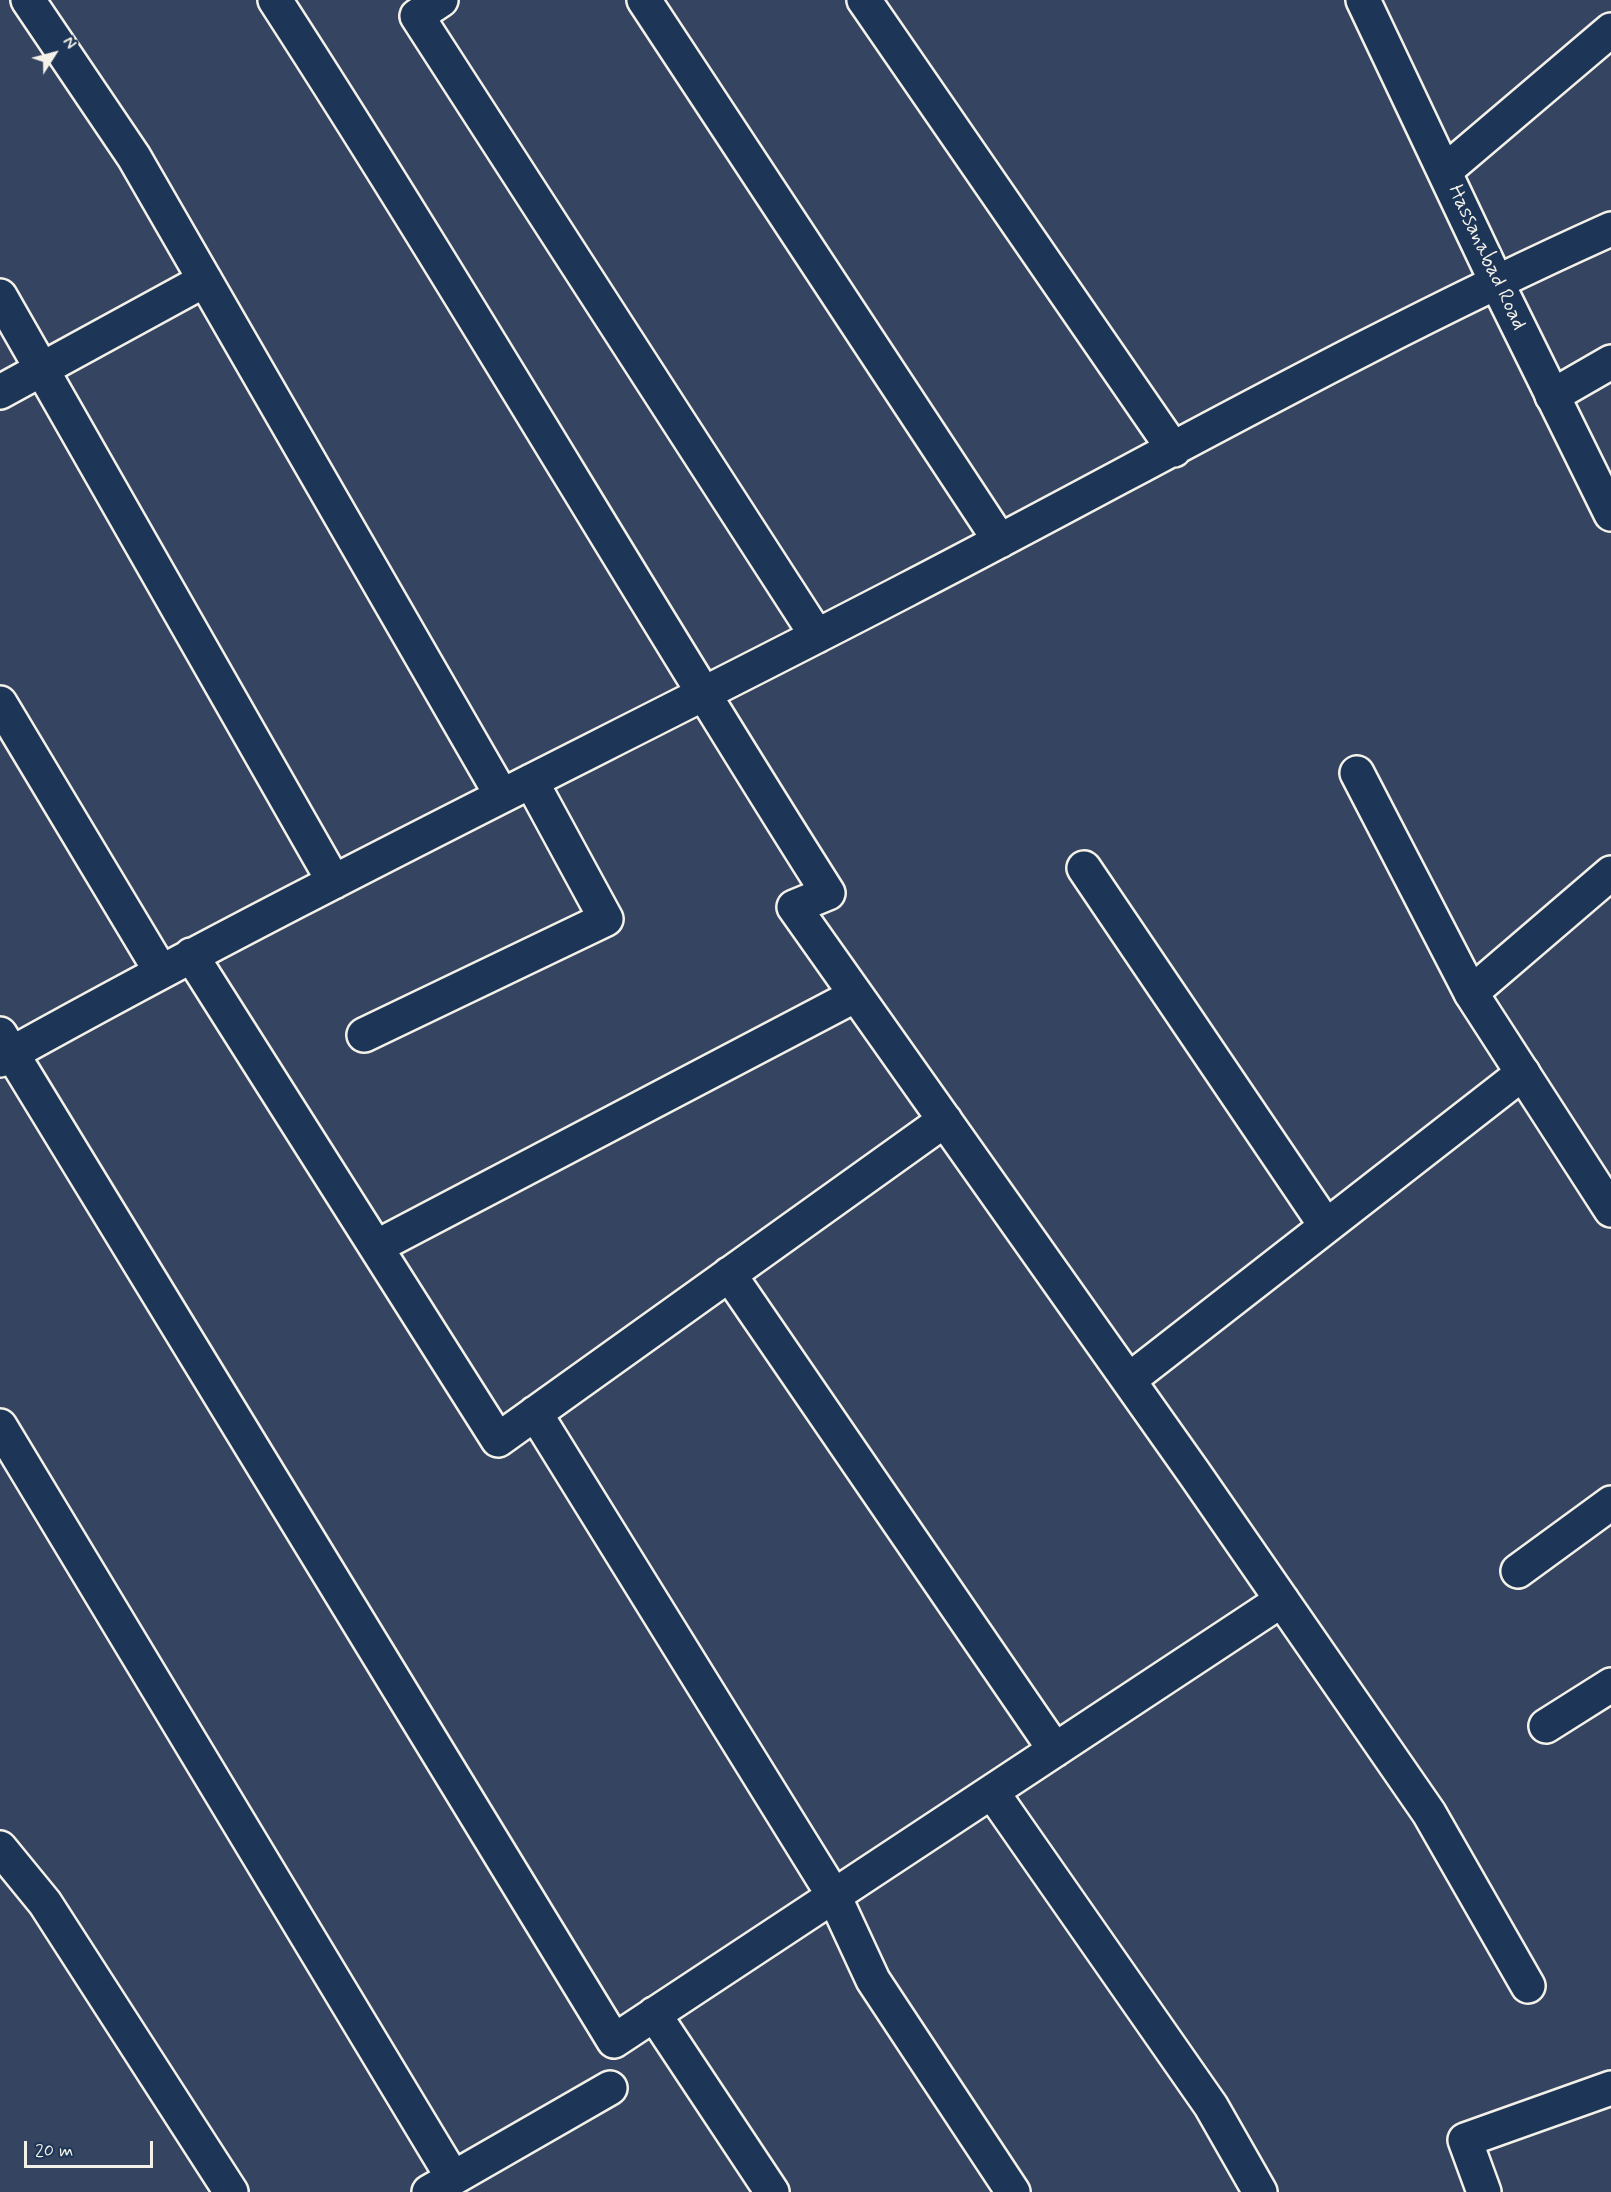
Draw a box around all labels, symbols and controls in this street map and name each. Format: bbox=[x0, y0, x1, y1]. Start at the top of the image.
north arrow bbox=[24, 24, 84, 84]
text: N bbox=[57, 33, 81, 54]
street label: Hassanabad Road bbox=[1441, 181, 1531, 335]
scale bar bbox=[27, 2129, 156, 2167]
text: 20 m bbox=[35, 2139, 73, 2163]

